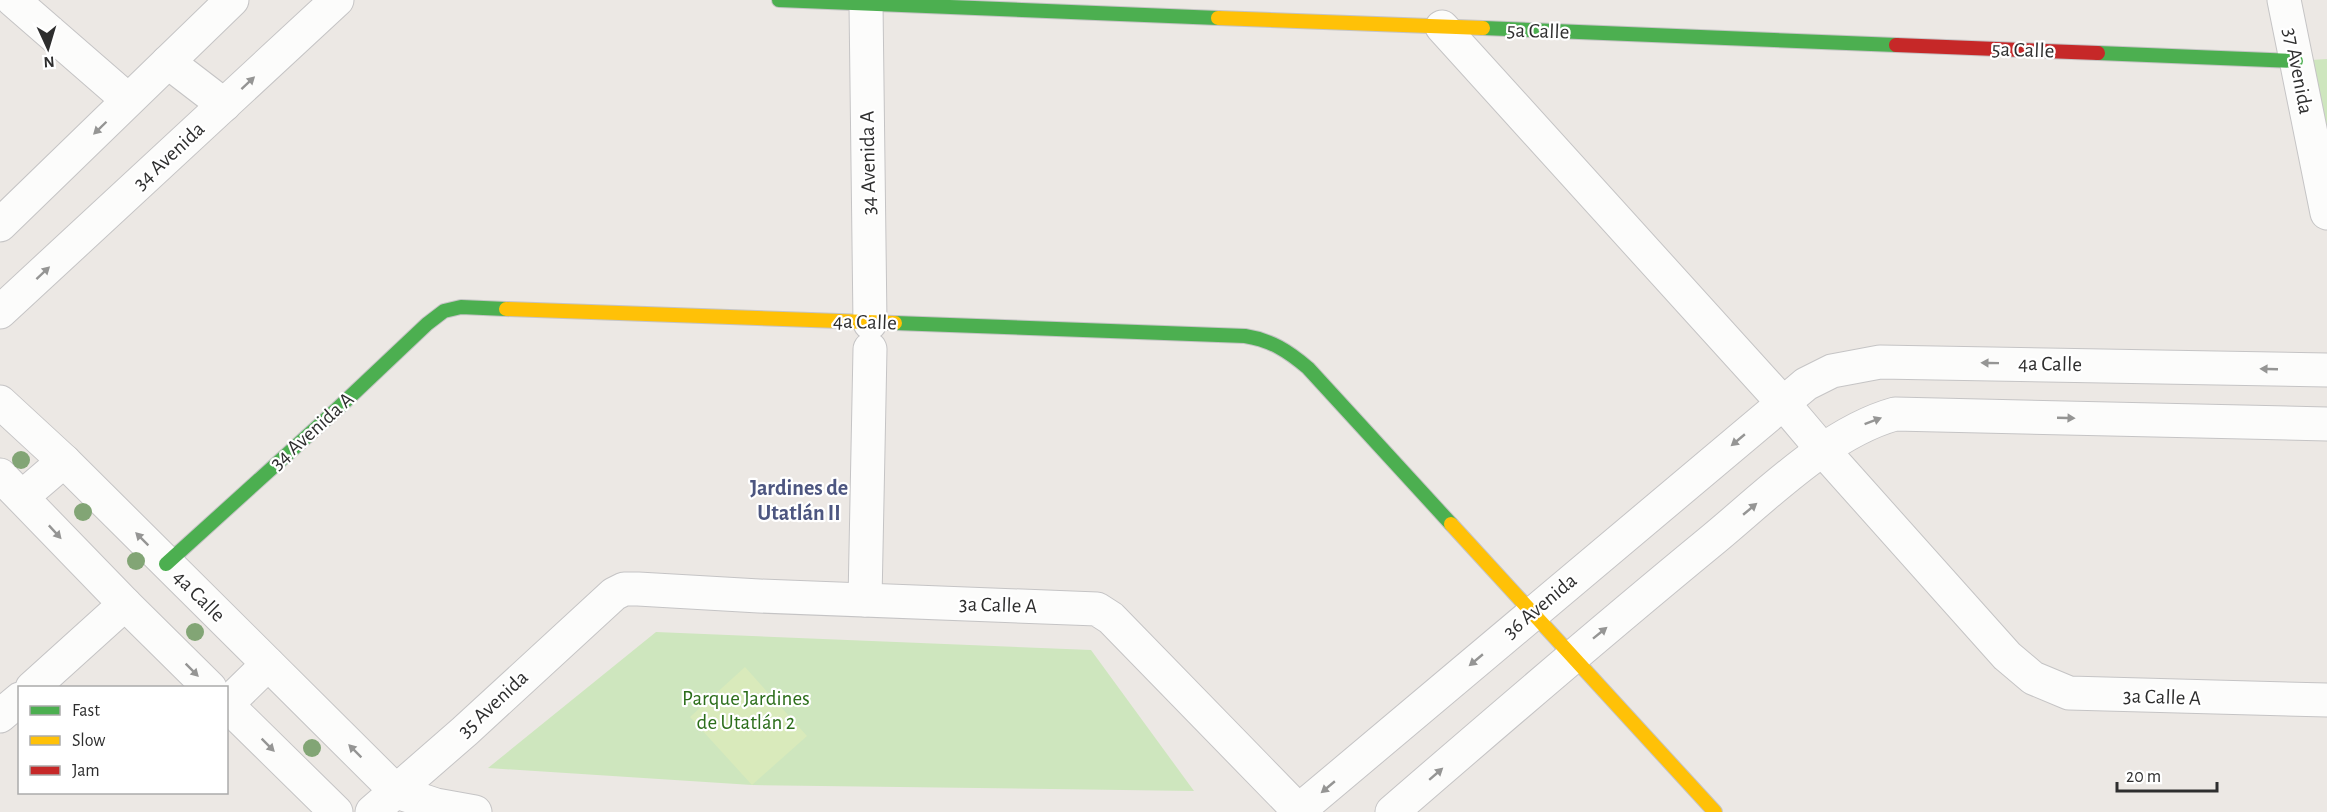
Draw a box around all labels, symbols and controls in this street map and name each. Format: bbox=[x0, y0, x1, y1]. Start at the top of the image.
north arrow bbox=[18, 18, 78, 78]
street label: 5a Calle bbox=[1506, 19, 1570, 43]
street label: 37 Avenida bbox=[2279, 26, 2317, 116]
street label: 5a Calle bbox=[1991, 38, 2055, 62]
text: N bbox=[43, 54, 55, 70]
one-way arrow bbox=[240, 76, 255, 90]
street label: 34 Avenida A bbox=[857, 111, 879, 215]
street label: 34 Avenida bbox=[129, 118, 209, 194]
one-way arrow bbox=[92, 121, 107, 135]
one-way arrow bbox=[36, 266, 50, 280]
street label: 4a Calle bbox=[833, 310, 897, 334]
street label: 4a Calle bbox=[2018, 353, 2082, 375]
one-way arrow bbox=[1980, 358, 1999, 368]
one-way arrow bbox=[2259, 365, 2278, 374]
street label: 34 Avenida A bbox=[266, 388, 358, 474]
one-way arrow bbox=[2057, 413, 2076, 422]
one-way arrow bbox=[1864, 416, 1882, 426]
one-way arrow bbox=[1730, 434, 1746, 447]
district label: Jardines de Utatlán II bbox=[750, 477, 848, 524]
one-way arrow bbox=[1742, 502, 1758, 515]
one-way arrow bbox=[48, 524, 61, 539]
one-way arrow bbox=[135, 533, 149, 547]
street label: 4a Calle bbox=[169, 566, 229, 626]
street label: 36 Avenida bbox=[1499, 569, 1581, 642]
street label: 3a Calle A bbox=[959, 593, 1037, 617]
one-way arrow bbox=[1592, 626, 1608, 639]
one-way arrow bbox=[1469, 653, 1484, 666]
one-way arrow bbox=[185, 663, 199, 677]
street label: 35 Avenida bbox=[454, 666, 532, 741]
street label: 3a Calle A bbox=[2123, 685, 2201, 709]
legend bbox=[18, 686, 228, 794]
park label: Parque Jardines de Utatlán 2 bbox=[682, 688, 810, 733]
text: Fast bbox=[72, 702, 100, 720]
text: Slow bbox=[72, 732, 105, 750]
one-way arrow bbox=[261, 738, 276, 752]
one-way arrow bbox=[348, 744, 362, 758]
scale bar bbox=[2117, 755, 2218, 793]
text: Jam bbox=[72, 762, 100, 780]
one-way arrow bbox=[1428, 767, 1444, 780]
text: 20 m bbox=[2126, 768, 2161, 786]
one-way arrow bbox=[1320, 780, 1336, 793]

